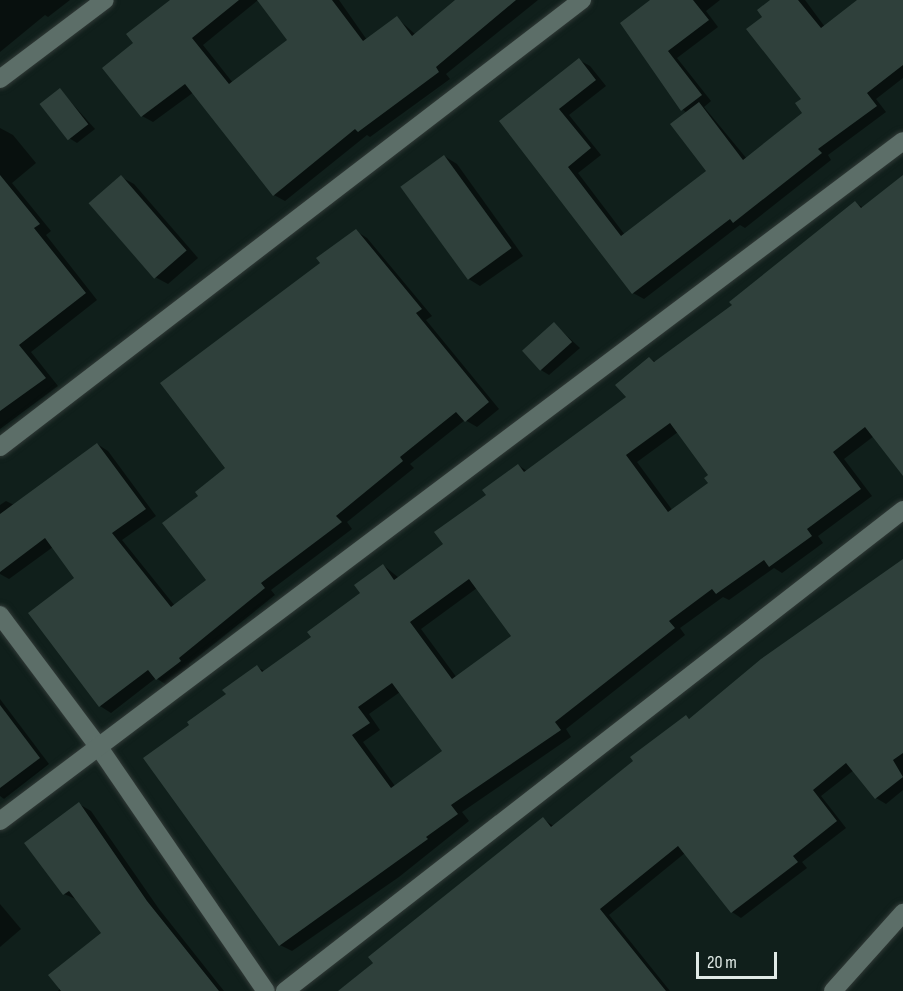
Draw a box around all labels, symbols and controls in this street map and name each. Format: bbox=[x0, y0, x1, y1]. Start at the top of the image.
scale bar bbox=[699, 940, 780, 978]
text: 20 m bbox=[707, 952, 737, 973]

